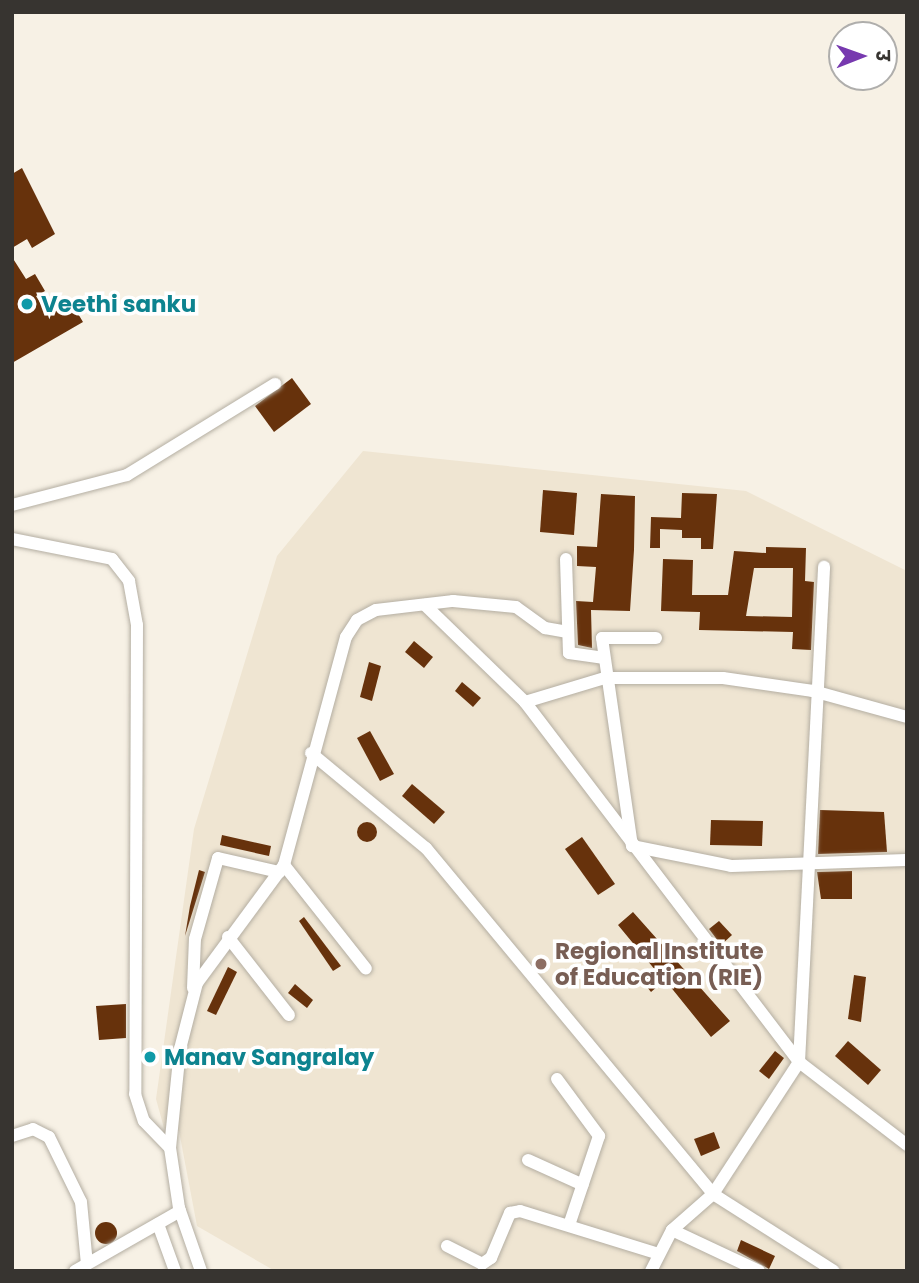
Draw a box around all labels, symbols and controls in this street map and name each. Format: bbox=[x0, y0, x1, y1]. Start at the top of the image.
north arrow bbox=[828, 21, 898, 91]
text: उ bbox=[869, 50, 896, 61]
place label: Veethi sanku bbox=[41, 290, 196, 318]
marker: Veethi sanku bbox=[19, 296, 35, 312]
place label: Regional Institute of Education (RIE) bbox=[555, 937, 764, 991]
marker: Regional Institute of Education (RIE) bbox=[533, 956, 549, 972]
place label: Manav Sangralay bbox=[164, 1043, 374, 1071]
marker: Manav Sangralay bbox=[142, 1049, 158, 1065]

